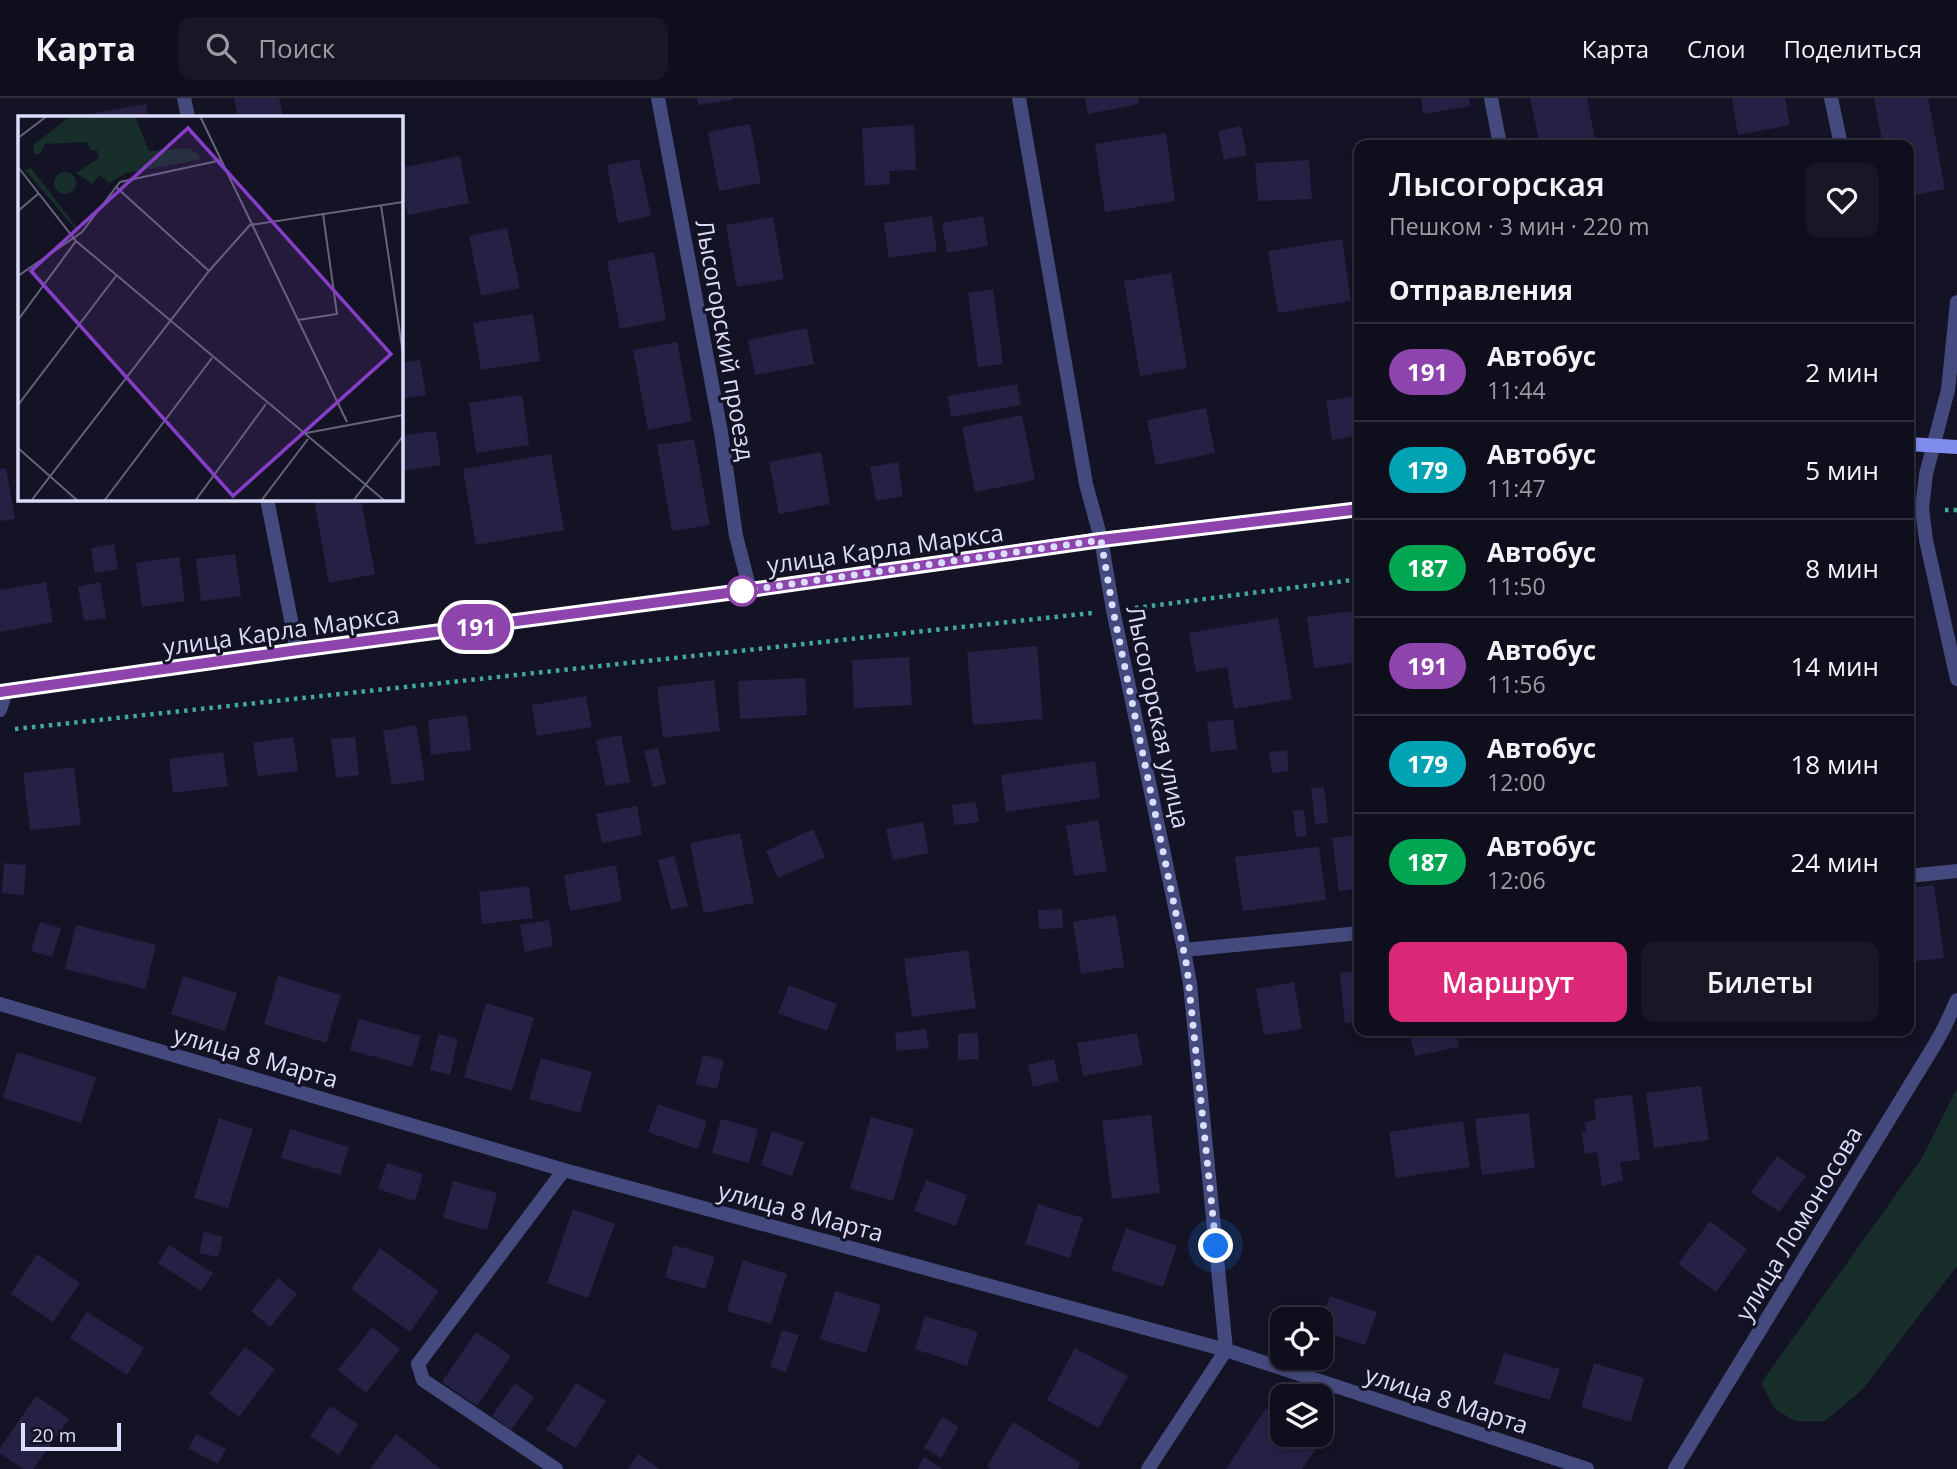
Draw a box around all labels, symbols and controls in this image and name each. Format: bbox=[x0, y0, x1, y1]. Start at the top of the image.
search box bbox=[178, 17, 668, 80]
text: Карта bbox=[35, 26, 136, 71]
icon: search bbox=[202, 29, 240, 67]
text: Поиск bbox=[258, 30, 335, 66]
text: Карта bbox=[1582, 32, 1649, 65]
text: Слои bbox=[1687, 32, 1746, 65]
text: Поделиться bbox=[1784, 32, 1922, 65]
inset map bbox=[18, 116, 402, 500]
text: Лысогорская bbox=[1389, 161, 1605, 206]
button: heart bbox=[1805, 163, 1879, 237]
text: Пешком · 3 мин · 220 m bbox=[1389, 210, 1650, 242]
street label: Лысогорский проезд bbox=[689, 217, 763, 463]
text: Отправления bbox=[1389, 272, 1573, 308]
text: Автобус bbox=[1487, 338, 1596, 374]
text: 2 мин bbox=[1805, 354, 1879, 390]
text: 191 bbox=[1407, 355, 1448, 388]
text: 11:44 bbox=[1487, 374, 1546, 406]
text: Автобус bbox=[1487, 436, 1596, 472]
text: 5 мин bbox=[1805, 452, 1879, 488]
text: 179 bbox=[1407, 453, 1448, 486]
text: 11:47 bbox=[1487, 472, 1546, 504]
street label: улица Карла Маркса bbox=[765, 515, 1005, 581]
text: Автобус bbox=[1487, 534, 1596, 570]
text: 8 мин bbox=[1805, 550, 1879, 586]
text: 187 bbox=[1407, 551, 1448, 584]
text: 11:50 bbox=[1487, 570, 1546, 602]
unlabelled marker bbox=[727, 576, 757, 606]
street label: улица Карла Маркса bbox=[161, 597, 401, 663]
street label: Лысогорская улица bbox=[1119, 603, 1199, 831]
line badge: 191 bbox=[436, 604, 516, 650]
text: 191 bbox=[455, 610, 497, 643]
text: Автобус bbox=[1487, 632, 1596, 668]
text: 14 мин bbox=[1790, 648, 1879, 684]
text: 191 bbox=[1407, 649, 1448, 682]
text: 11:56 bbox=[1487, 668, 1546, 700]
text: Автобус bbox=[1487, 730, 1596, 766]
text: 18 мин bbox=[1790, 746, 1879, 782]
text: 179 bbox=[1407, 747, 1448, 780]
text: 12:00 bbox=[1487, 766, 1546, 798]
text: Автобус bbox=[1487, 828, 1596, 864]
text: 24 мин bbox=[1790, 844, 1879, 880]
text: 187 bbox=[1407, 845, 1448, 878]
text: 12:06 bbox=[1487, 864, 1546, 896]
button: Маршрут bbox=[1389, 942, 1627, 1022]
button: Билеты bbox=[1641, 942, 1879, 1022]
street label: улица 8 Марта bbox=[170, 1017, 342, 1095]
street label: улица Ломоносова bbox=[1727, 1120, 1869, 1326]
street label: улица 8 Марта bbox=[715, 1173, 887, 1249]
your location bbox=[1198, 1228, 1233, 1263]
map controls bbox=[1270, 1307, 1333, 1447]
button: locate bbox=[1270, 1307, 1333, 1370]
street label: улица 8 Марта bbox=[1361, 1357, 1533, 1441]
button: layers bbox=[1270, 1384, 1333, 1447]
scale bar bbox=[21, 1420, 121, 1452]
text: 20 m bbox=[32, 1422, 76, 1448]

